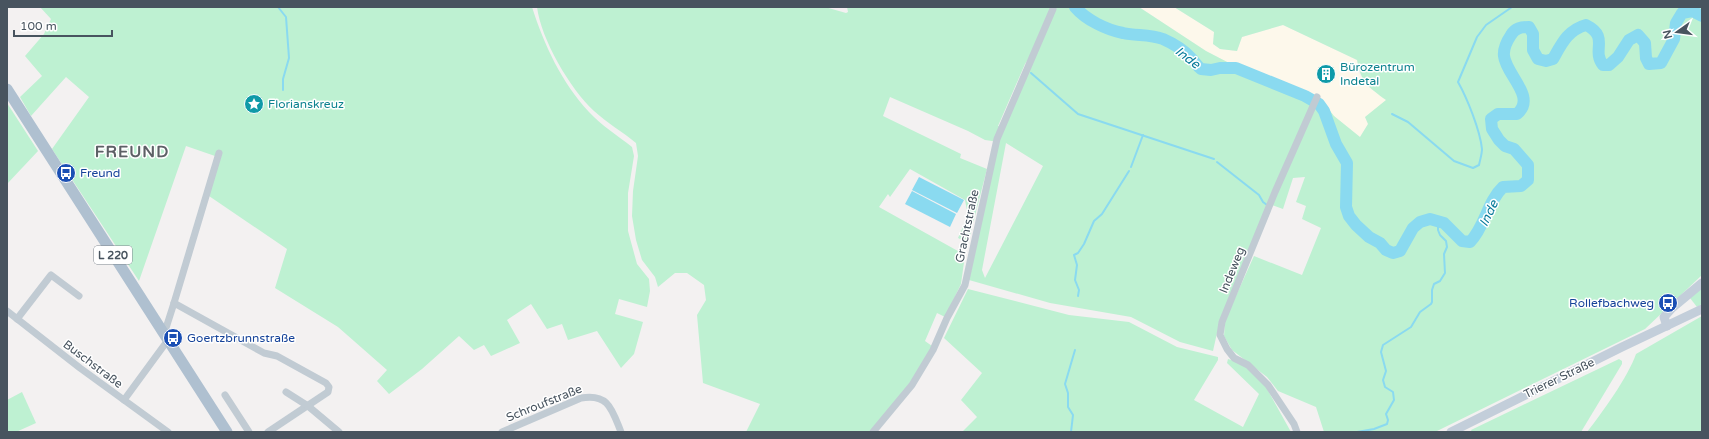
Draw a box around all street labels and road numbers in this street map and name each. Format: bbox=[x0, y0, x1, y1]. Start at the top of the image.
street label: Grachtstraße bbox=[952, 188, 982, 264]
street label: Indeweg bbox=[1216, 245, 1248, 295]
road number: L 220 bbox=[94, 246, 132, 264]
street label: Buschstraße bbox=[61, 337, 126, 391]
street label: Trierer Straße bbox=[1521, 355, 1597, 401]
street label: Schroufstraße bbox=[504, 381, 584, 425]

